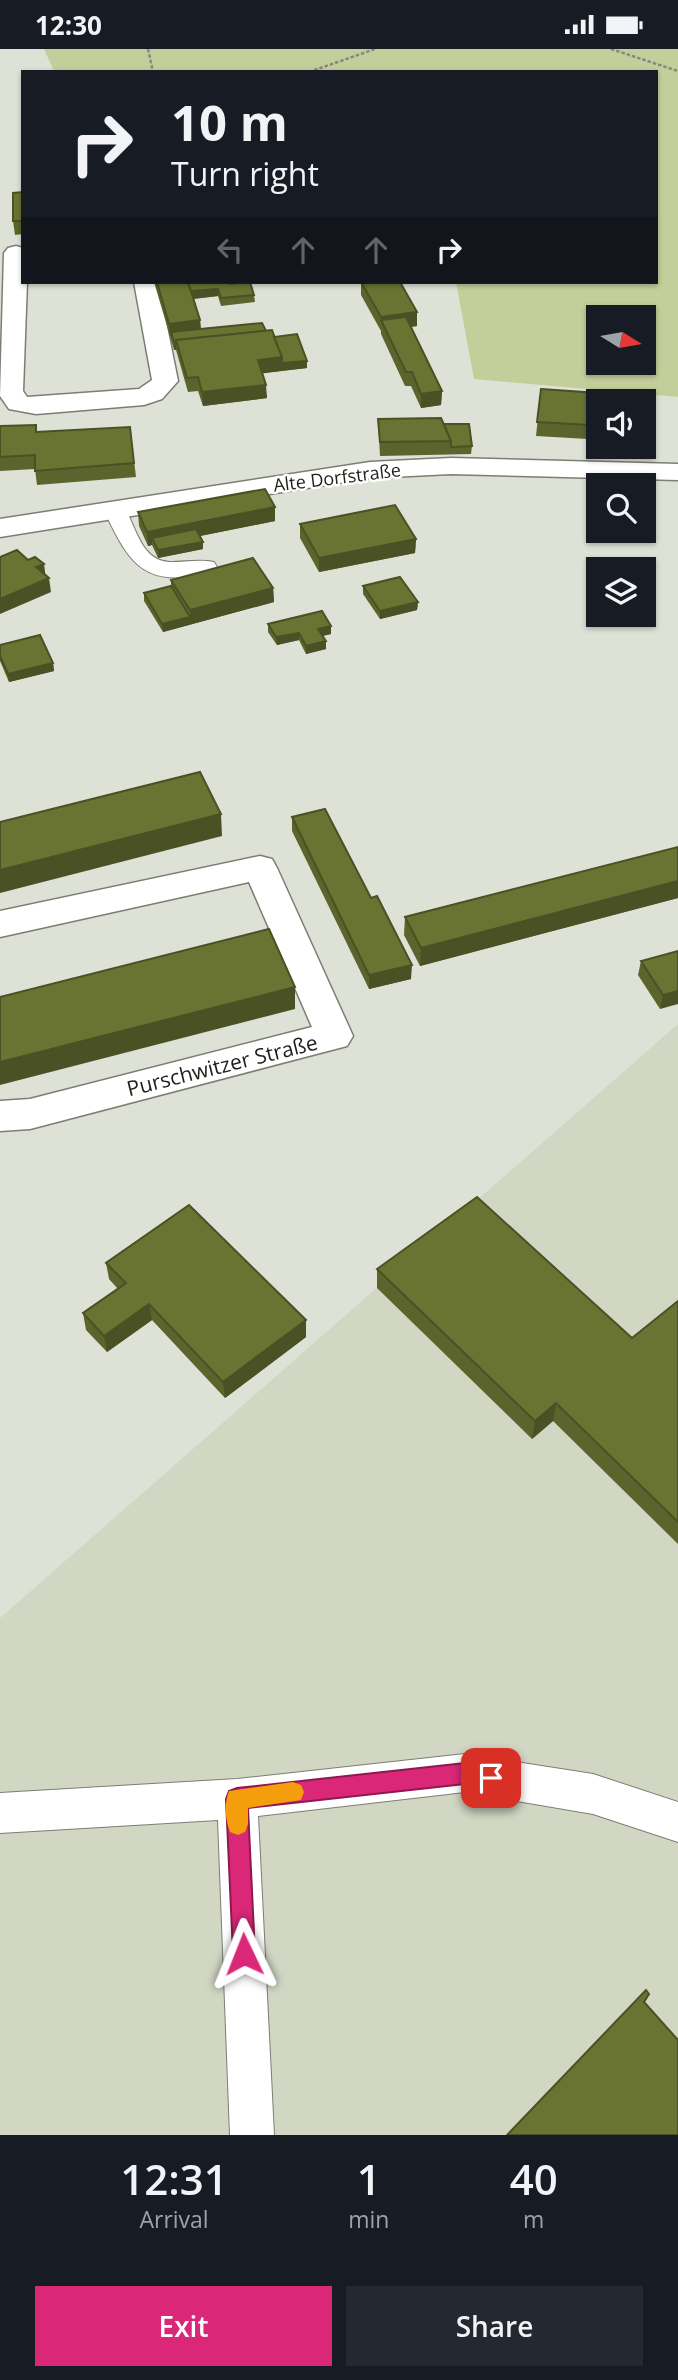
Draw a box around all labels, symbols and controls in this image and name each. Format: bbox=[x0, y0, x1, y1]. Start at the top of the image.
text: 12:30 bbox=[35, 7, 102, 43]
text: 10 m bbox=[171, 89, 288, 155]
icon: right bbox=[56, 98, 147, 189]
text: Turn right bbox=[171, 152, 319, 195]
icon: left bbox=[211, 231, 249, 269]
icon: ahead bbox=[284, 231, 322, 269]
icon: ahead bbox=[357, 231, 395, 269]
icon: right bbox=[430, 231, 468, 269]
north arrow bbox=[586, 305, 656, 375]
map controls bbox=[586, 305, 656, 627]
button: sound bbox=[586, 389, 656, 459]
street label: Alte Dorfstraße bbox=[272, 457, 402, 497]
button: search bbox=[586, 473, 656, 543]
button: layers bbox=[586, 557, 656, 627]
street label: Purschwitzer Straße bbox=[124, 1028, 320, 1102]
pin bbox=[461, 1748, 521, 1808]
icon: arrive bbox=[472, 1759, 510, 1797]
position arrow bbox=[207, 1917, 281, 1991]
text: 12:31 bbox=[120, 2150, 228, 2207]
text: 1 bbox=[357, 2150, 381, 2207]
text: 40 bbox=[510, 2150, 558, 2207]
text: Arrival bbox=[139, 2203, 209, 2235]
text: min bbox=[348, 2203, 389, 2235]
text: m bbox=[523, 2203, 544, 2235]
button: Exit bbox=[35, 2286, 332, 2366]
button: Share bbox=[346, 2286, 643, 2366]

